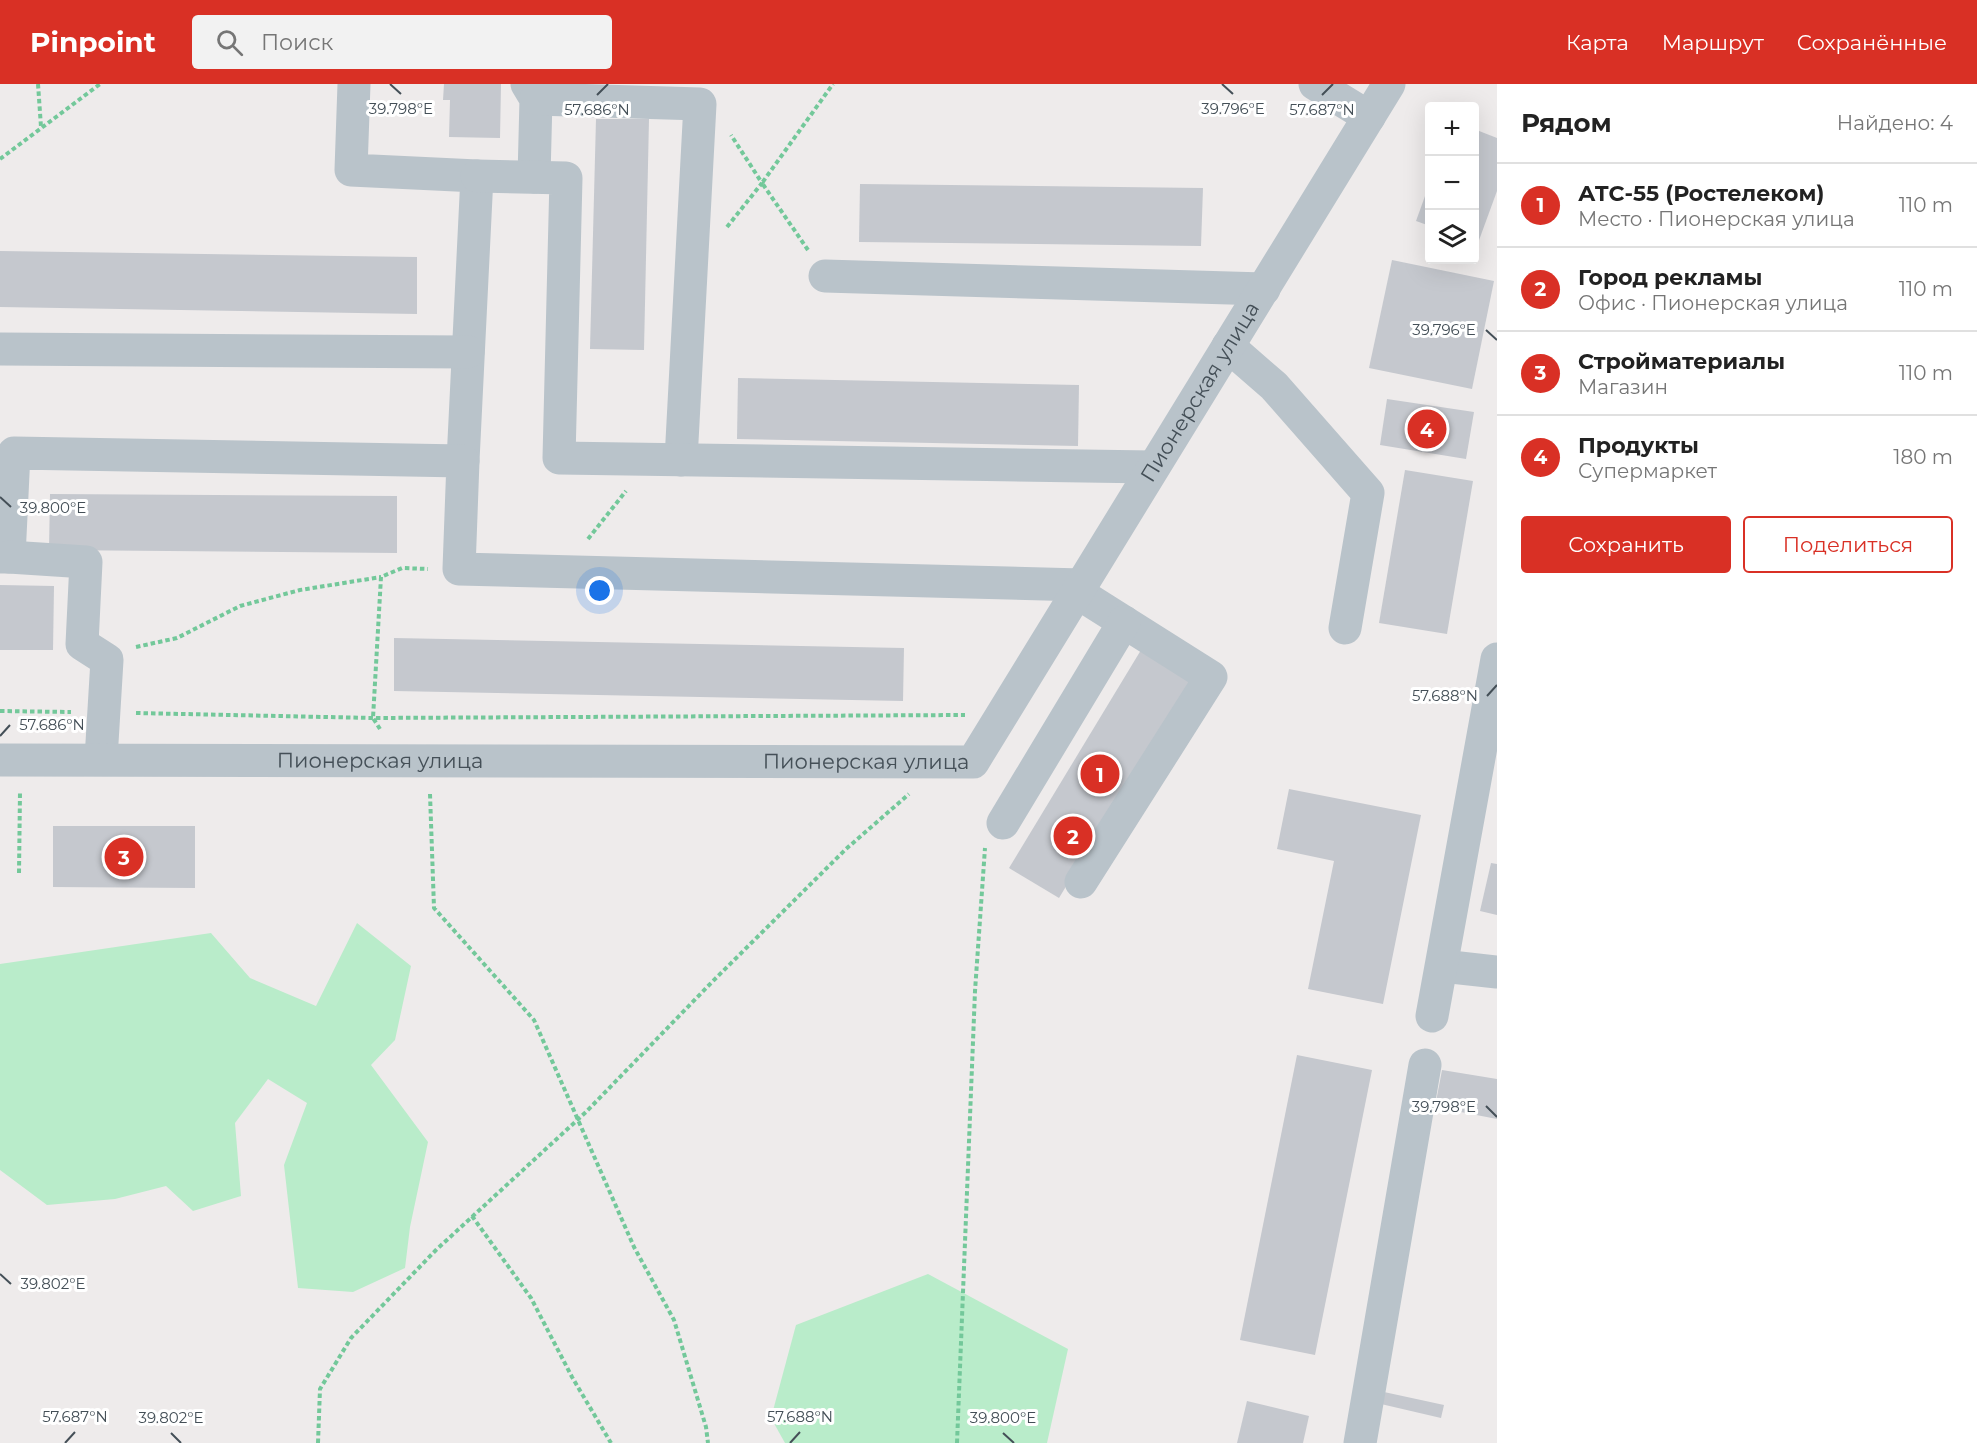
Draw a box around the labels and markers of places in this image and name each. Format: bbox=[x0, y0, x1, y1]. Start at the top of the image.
pin: 4 bbox=[1408, 406, 1446, 452]
pin: 1 bbox=[1080, 752, 1120, 796]
pin: 2 bbox=[1054, 814, 1092, 858]
pin: 3 bbox=[104, 834, 144, 880]

